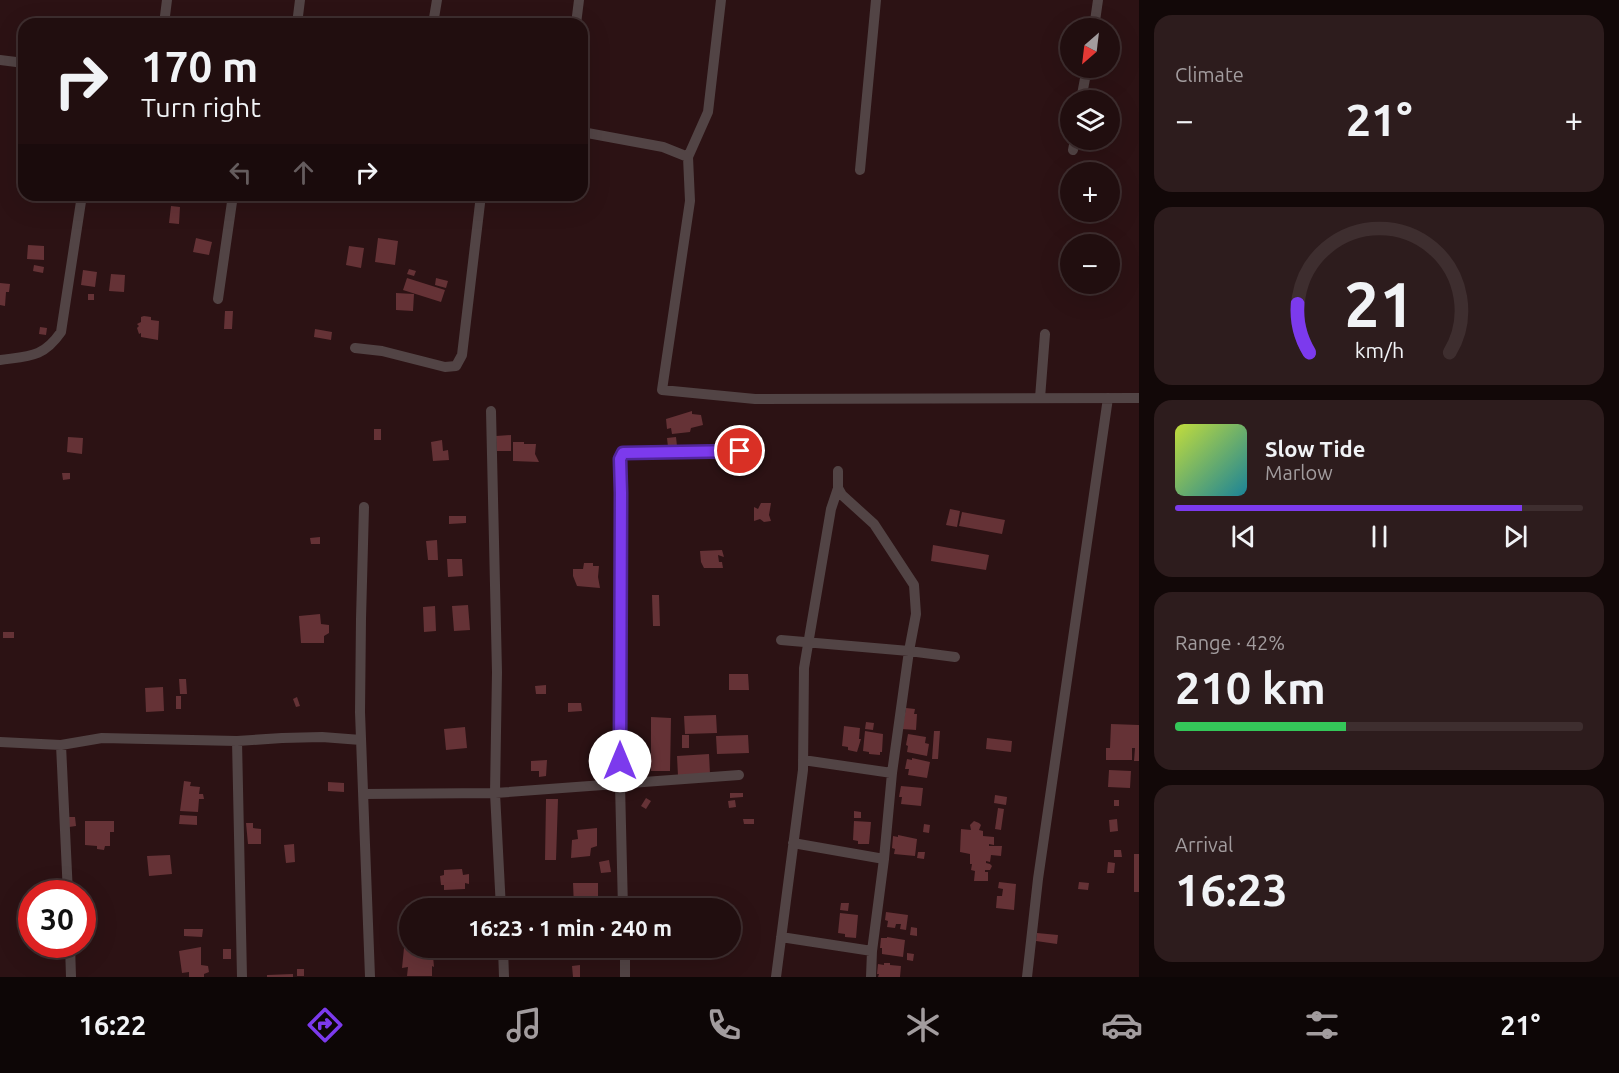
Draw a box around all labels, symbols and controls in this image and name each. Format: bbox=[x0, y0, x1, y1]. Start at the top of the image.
north arrow bbox=[1060, 18, 1120, 78]
map controls bbox=[1060, 18, 1120, 294]
icon: right bbox=[42, 42, 120, 120]
text: 170 m bbox=[141, 43, 258, 90]
text: Climate bbox=[1175, 63, 1244, 86]
button: layers bbox=[1060, 90, 1120, 150]
text: Turn right bbox=[141, 92, 261, 122]
text: 21° bbox=[1346, 94, 1412, 145]
text: − bbox=[1175, 101, 1194, 138]
text: + bbox=[1564, 101, 1583, 138]
icon: left bbox=[224, 156, 257, 189]
icon: ahead bbox=[287, 156, 320, 189]
icon: right bbox=[350, 156, 383, 189]
button: + bbox=[1060, 162, 1120, 222]
button: − bbox=[1060, 234, 1120, 294]
text: 21 bbox=[1344, 269, 1414, 339]
text: km/h bbox=[1354, 339, 1404, 363]
pin bbox=[714, 425, 765, 476]
icon: arrive bbox=[723, 434, 756, 467]
text: Slow Tide bbox=[1265, 436, 1365, 461]
text: Marlow bbox=[1265, 461, 1333, 484]
icon: previous bbox=[1227, 520, 1260, 553]
icon: pause bbox=[1363, 520, 1396, 553]
icon: next bbox=[1499, 520, 1532, 553]
text: Range · 42% bbox=[1175, 631, 1285, 654]
text: 210 km bbox=[1175, 662, 1326, 713]
position arrow bbox=[588, 729, 652, 793]
text: Arrival bbox=[1175, 833, 1233, 856]
text: 16:23 bbox=[1175, 864, 1288, 915]
speed limit sign: 30 bbox=[18, 880, 96, 958]
text: 16:23 · 1 min · 240 m bbox=[468, 915, 672, 940]
icon: directions bbox=[304, 1004, 346, 1046]
icon: music bbox=[503, 1004, 545, 1046]
icon: phone bbox=[703, 1004, 745, 1046]
icon: climate bbox=[902, 1004, 944, 1046]
icon: car bbox=[1101, 1004, 1143, 1046]
icon: filters bbox=[1301, 1004, 1343, 1046]
text: 16:22 bbox=[79, 1010, 146, 1040]
text: 21° bbox=[1500, 1010, 1540, 1040]

